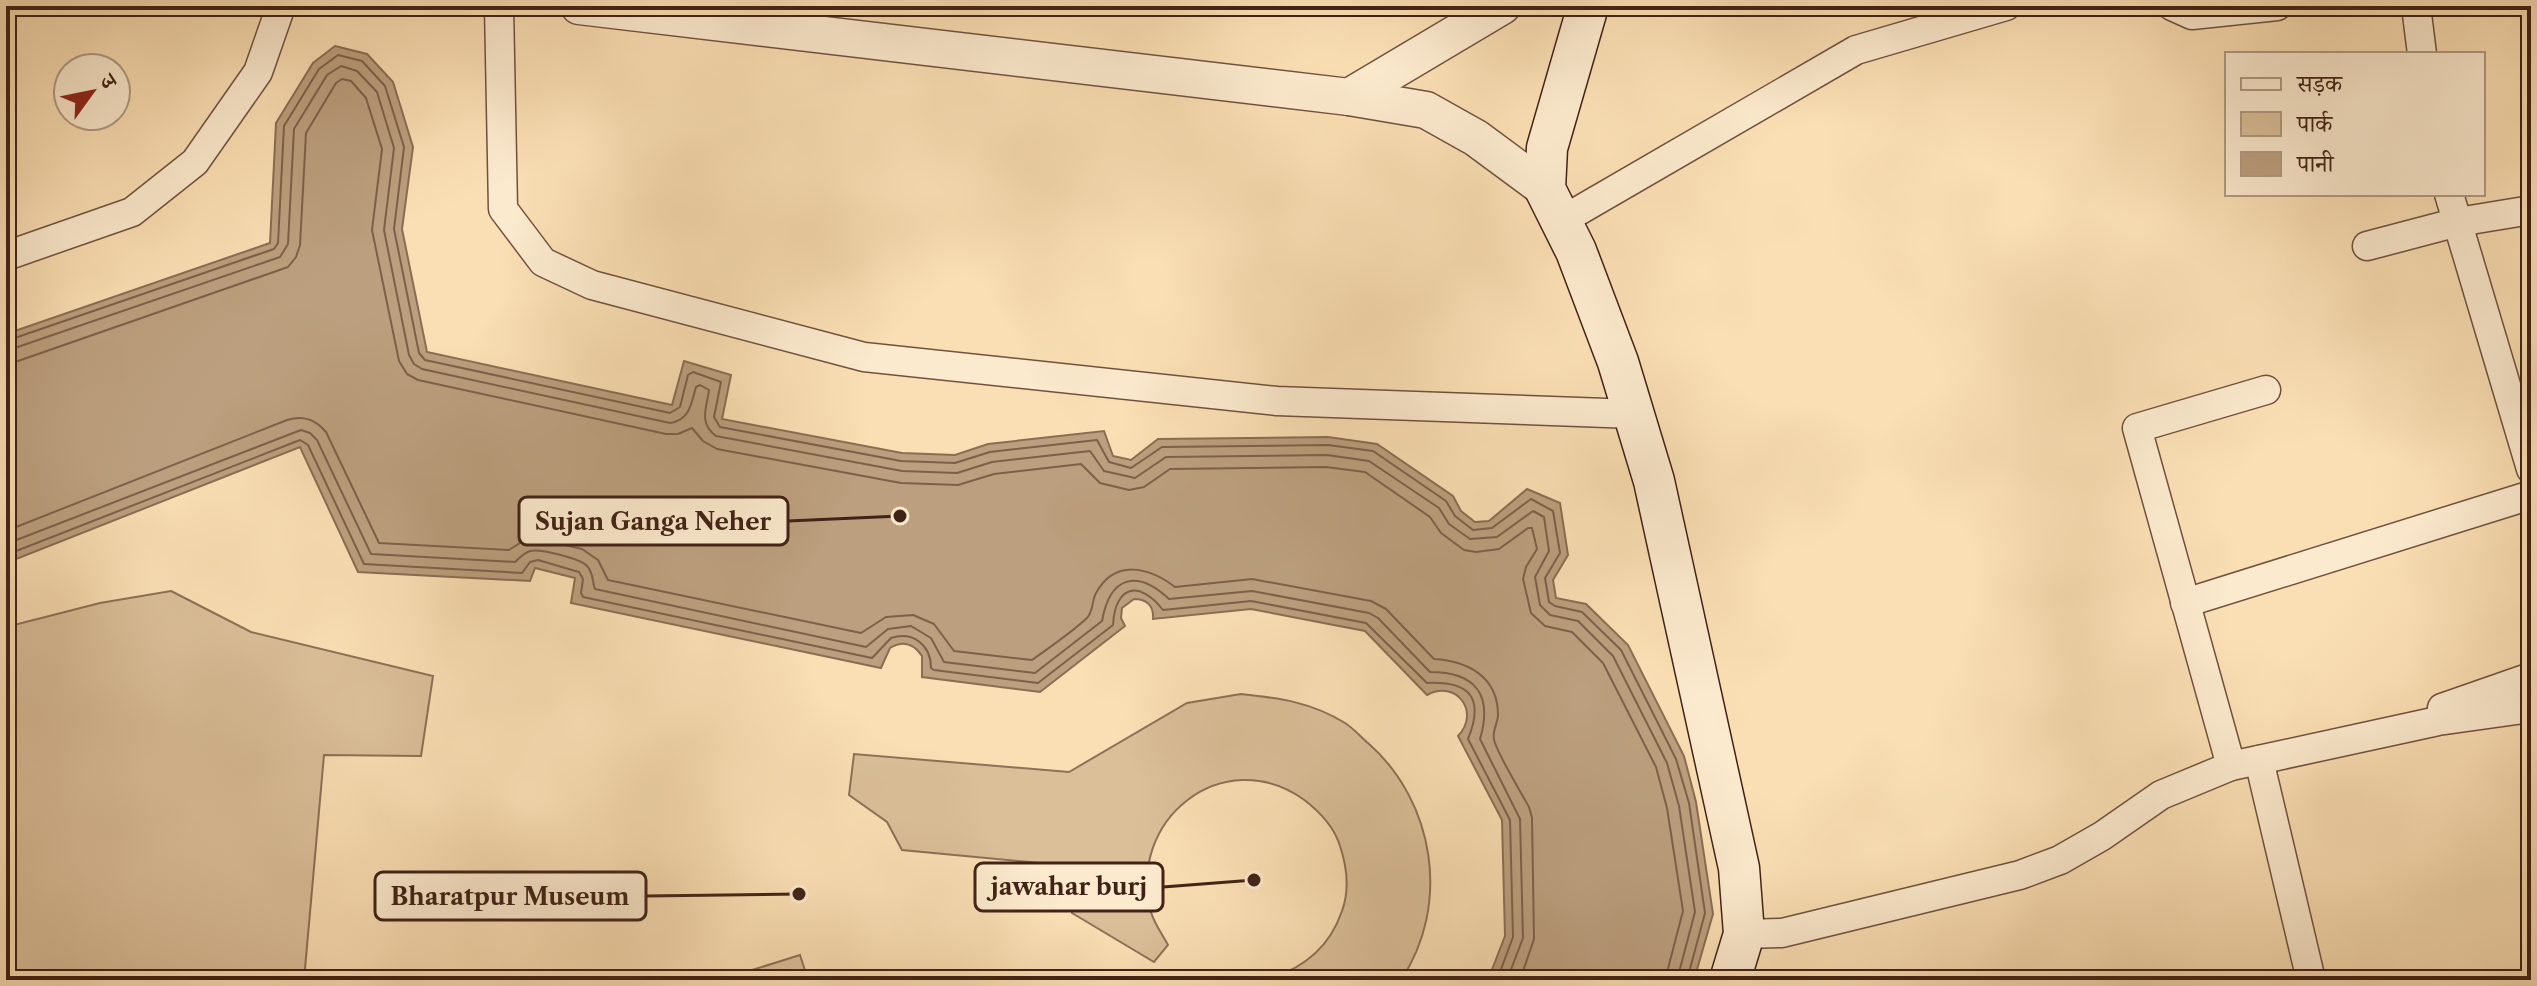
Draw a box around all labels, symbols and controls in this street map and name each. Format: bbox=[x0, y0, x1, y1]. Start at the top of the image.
north arrow bbox=[52, 52, 132, 132]
legend bbox=[2225, 52, 2485, 196]
text: उ bbox=[93, 68, 124, 95]
text: सड़क bbox=[2296, 69, 2344, 98]
text: पार्क bbox=[2296, 109, 2334, 138]
text: पानी bbox=[2296, 149, 2335, 178]
callout: Sujan Ganga Neher bbox=[519, 497, 788, 545]
text: Sujan Ganga Neher bbox=[535, 507, 772, 536]
callout: jawahar burj bbox=[975, 863, 1163, 911]
callout: Bharatpur Museum bbox=[375, 872, 646, 920]
text: jawahar burj bbox=[986, 872, 1147, 901]
text: Bharatpur Museum bbox=[391, 882, 629, 911]

